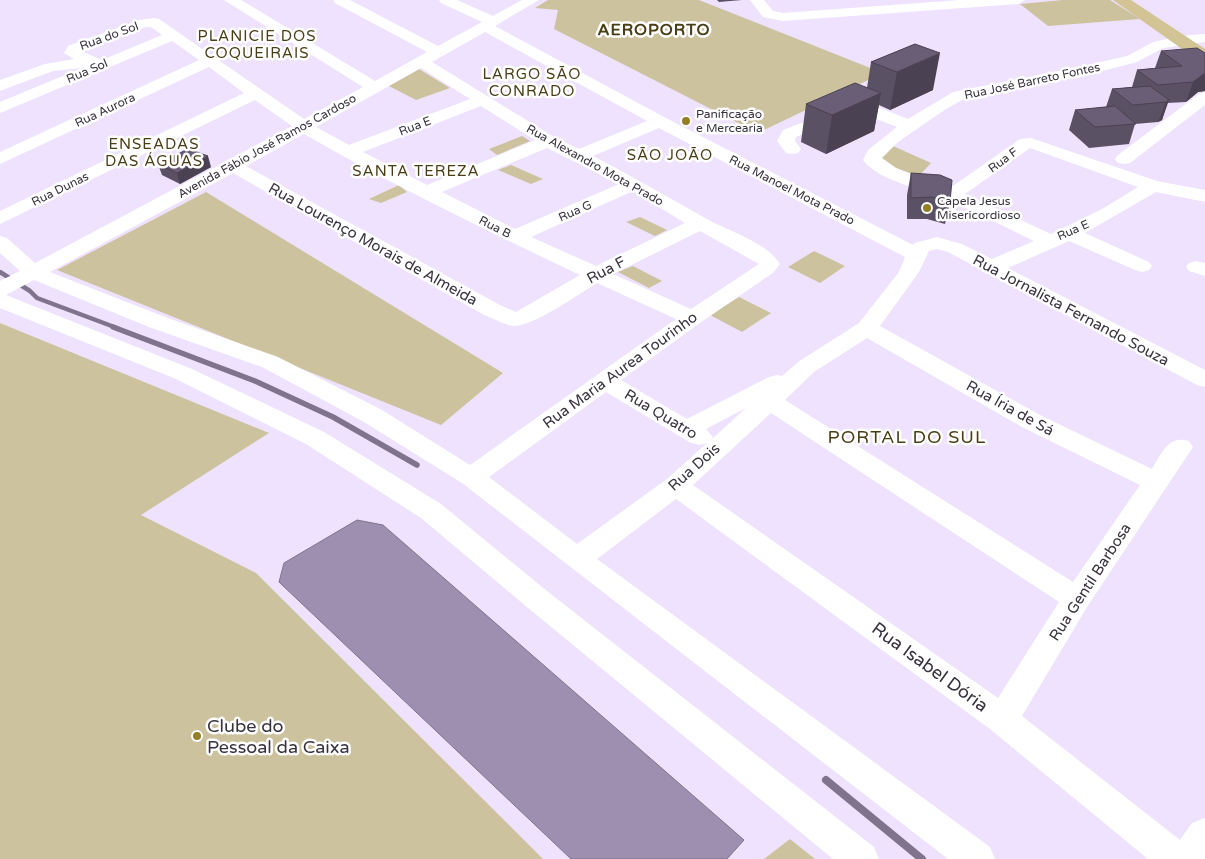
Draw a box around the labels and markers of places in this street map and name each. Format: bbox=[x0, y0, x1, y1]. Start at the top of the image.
place label: Panificação e Mercearia bbox=[696, 107, 763, 135]
marker: Panificação e Mercearia bbox=[680, 115, 692, 127]
place label: Capela Jesus Misericordioso bbox=[937, 194, 1021, 222]
marker: Capela Jesus Misericordioso bbox=[921, 202, 933, 214]
place label: Clube do Pessoal da Caixa bbox=[207, 715, 350, 758]
marker: Clube do Pessoal da Caixa bbox=[191, 730, 203, 742]

